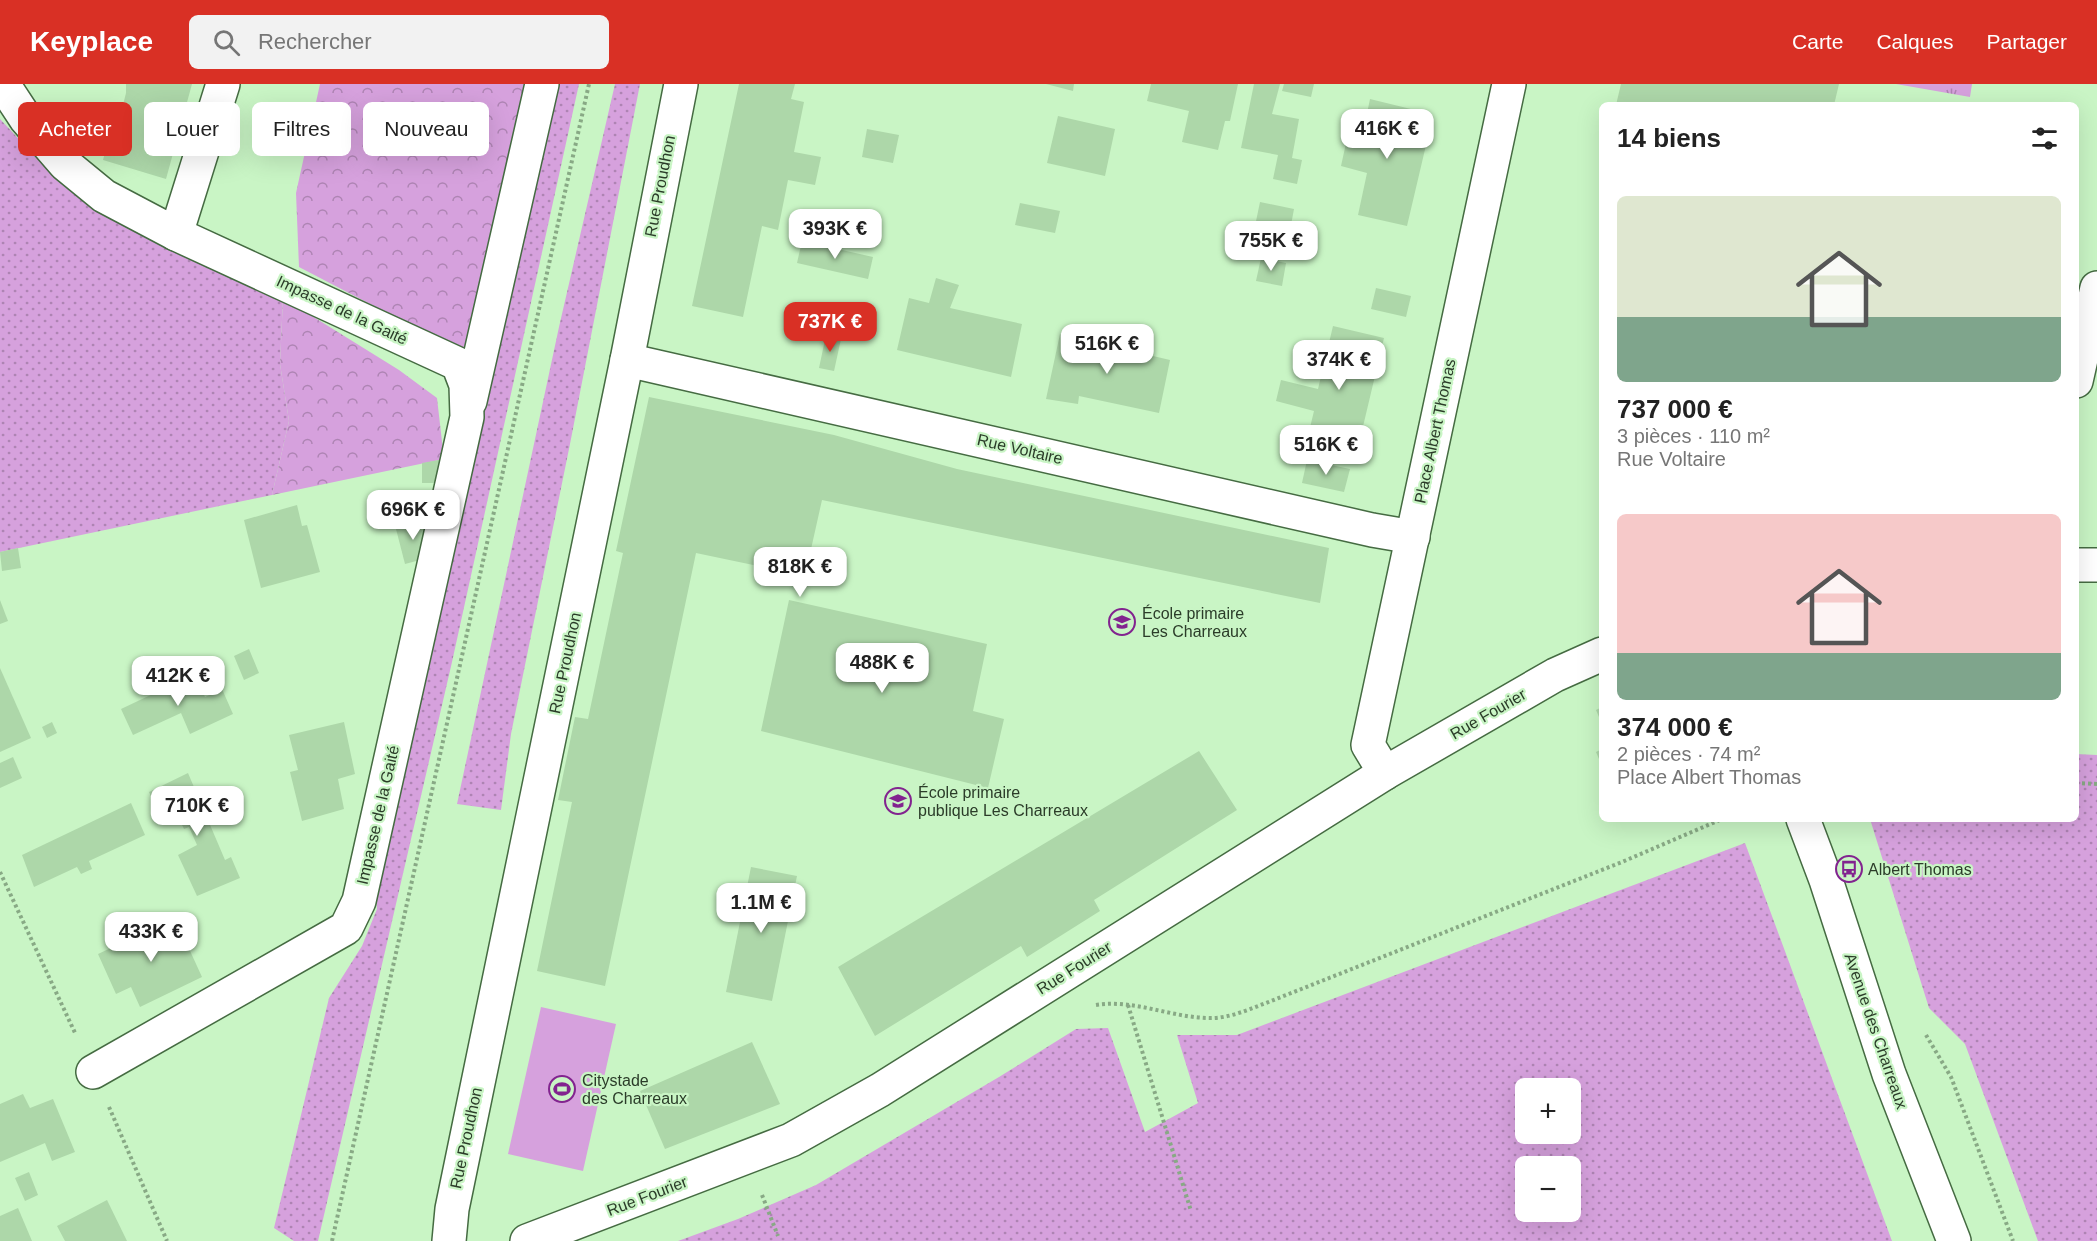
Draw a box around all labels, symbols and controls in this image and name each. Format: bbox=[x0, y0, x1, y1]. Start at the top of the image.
search box bbox=[189, 15, 609, 69]
text: Keyplace bbox=[30, 26, 153, 57]
icon: search bbox=[210, 26, 243, 59]
text: Rechercher bbox=[258, 29, 372, 54]
text: Carte bbox=[1792, 30, 1843, 53]
text: Calques bbox=[1876, 30, 1953, 53]
text: Partager bbox=[1986, 30, 2067, 53]
chip: Acheter bbox=[18, 102, 132, 156]
chip: Louer bbox=[144, 102, 240, 156]
chip: Filtres bbox=[252, 102, 351, 156]
chip: Nouveau bbox=[363, 102, 489, 156]
pin: 416K € bbox=[1338, 109, 1436, 160]
text: 416K € bbox=[1355, 117, 1419, 139]
icon: filters bbox=[2028, 122, 2061, 155]
text: 14 biens bbox=[1617, 123, 1721, 153]
street label: Rue Proudhon bbox=[642, 134, 678, 238]
pin: 393K € bbox=[786, 209, 884, 260]
text: 393K € bbox=[803, 217, 867, 239]
pin: 755K € bbox=[1222, 221, 1320, 272]
text: 755K € bbox=[1239, 229, 1303, 251]
icon: home bbox=[1785, 235, 1893, 343]
street label: Impasse de la Gaité bbox=[274, 272, 410, 348]
pin: 737K € bbox=[781, 302, 879, 353]
text: 737K € bbox=[798, 310, 862, 332]
pin: 516K € bbox=[1058, 324, 1156, 375]
text: 516K € bbox=[1075, 332, 1139, 354]
pin: 374K € bbox=[1290, 340, 1388, 391]
text: 374K € bbox=[1307, 348, 1371, 370]
street label: Place Albert Thomas bbox=[1411, 357, 1459, 505]
text: 737 000 € bbox=[1617, 394, 1733, 424]
pin: 516K € bbox=[1277, 425, 1375, 476]
text: 3 pièces · 110 m² bbox=[1617, 425, 1770, 447]
street label: Rue Voltaire bbox=[976, 431, 1064, 467]
text: 516K € bbox=[1294, 433, 1358, 455]
text: Rue Voltaire bbox=[1617, 448, 1726, 470]
pin: 696K € bbox=[364, 490, 462, 541]
text: 696K € bbox=[381, 498, 445, 520]
pin: 818K € bbox=[751, 547, 849, 598]
icon: home bbox=[1785, 553, 1893, 661]
text: 818K € bbox=[768, 555, 832, 577]
place label: École primaire Les Charreaux bbox=[1142, 604, 1247, 640]
school or university icon: École primaire Les Charreaux bbox=[1107, 607, 1137, 637]
street label: Rue Proudhon bbox=[546, 611, 584, 715]
pin: 488K € bbox=[833, 643, 931, 694]
text: 488K € bbox=[850, 651, 914, 673]
pin: 412K € bbox=[129, 656, 227, 707]
text: 412K € bbox=[146, 664, 210, 686]
street label: Rue Fourier bbox=[1447, 685, 1529, 742]
text: 374 000 € bbox=[1617, 712, 1733, 742]
text: 2 pièces · 74 m² bbox=[1617, 743, 1760, 765]
street label: Impasse de la Gaité bbox=[354, 744, 402, 886]
text: Place Albert Thomas bbox=[1617, 766, 1801, 788]
place label: École primaire publique Les Charreaux bbox=[918, 783, 1088, 819]
pin: 710K € bbox=[148, 786, 246, 837]
school or university icon: École primaire publique Les Charreaux bbox=[883, 786, 913, 816]
text: 710K € bbox=[165, 794, 229, 816]
bus stop icon: Albert Thomas bbox=[1834, 854, 1864, 884]
place label: Albert Thomas bbox=[1868, 861, 1972, 878]
pin: 1.1M € bbox=[712, 883, 810, 934]
text: 1.1M € bbox=[730, 891, 792, 913]
pin: 433K € bbox=[102, 912, 200, 963]
text: 433K € bbox=[119, 920, 183, 942]
street label: Rue Fourier bbox=[1034, 938, 1115, 998]
street label: Avenue des Charreaux bbox=[1841, 951, 1911, 1111]
place label: Citystade des Charreaux bbox=[582, 1072, 687, 1107]
sports icon: Citystade des Charreaux bbox=[547, 1074, 577, 1104]
map controls bbox=[1515, 1078, 1581, 1222]
button: + bbox=[1515, 1078, 1581, 1144]
street label: Rue Proudhon bbox=[447, 1086, 485, 1190]
button: − bbox=[1515, 1156, 1581, 1222]
street label: Rue Fourier bbox=[605, 1173, 690, 1219]

